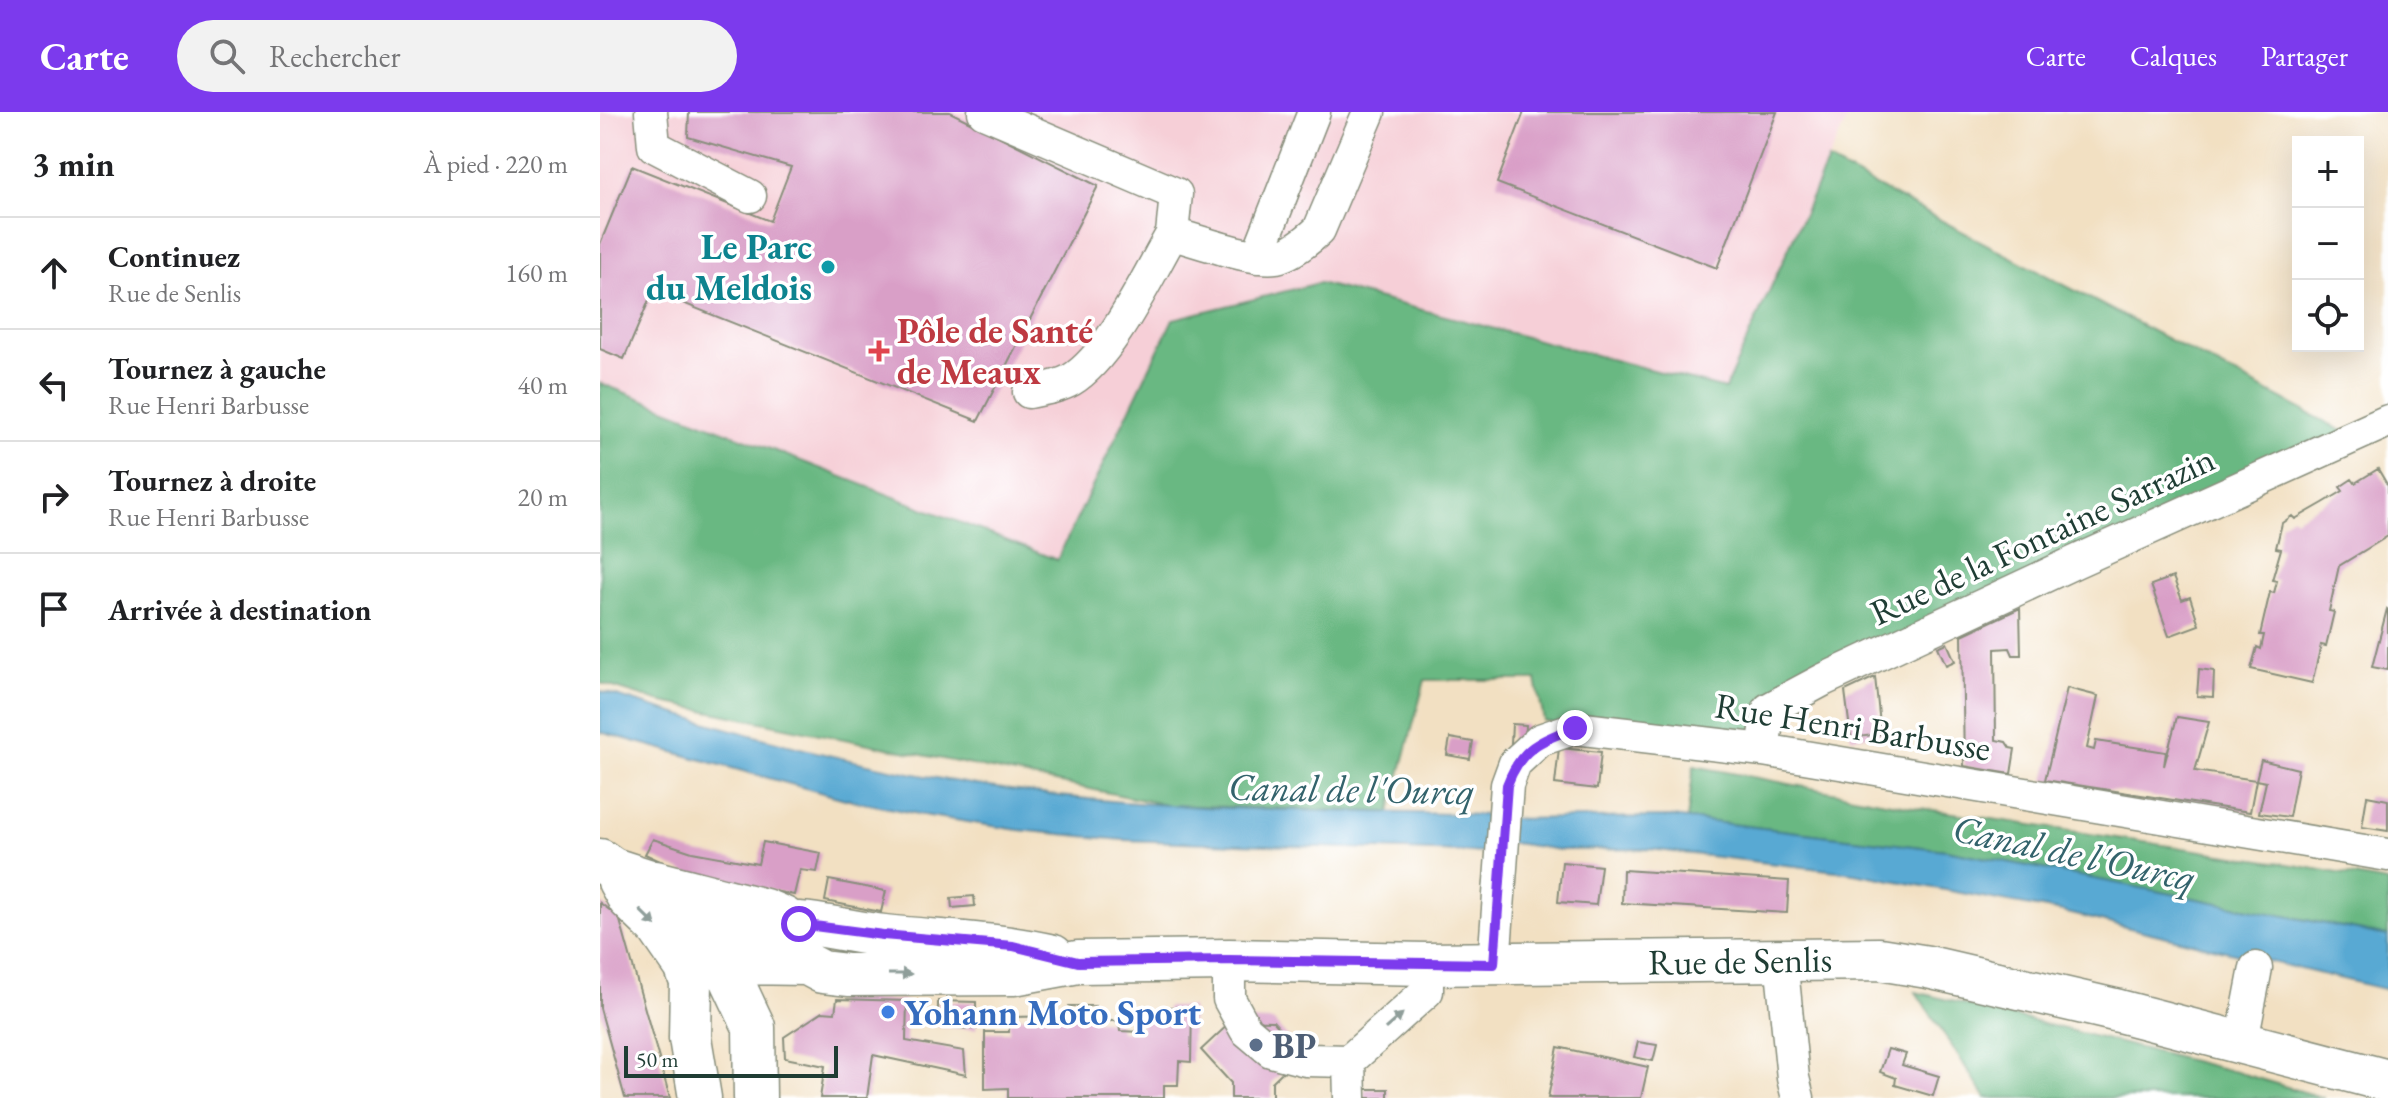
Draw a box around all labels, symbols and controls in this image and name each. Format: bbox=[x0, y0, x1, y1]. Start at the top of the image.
search box bbox=[177, 20, 737, 92]
text: Carte bbox=[40, 32, 129, 81]
icon: search bbox=[205, 34, 249, 78]
text: Rechercher bbox=[269, 37, 401, 76]
text: Carte bbox=[2026, 38, 2086, 74]
text: Calques bbox=[2130, 38, 2217, 74]
text: Partager bbox=[2261, 38, 2348, 74]
map controls bbox=[2292, 136, 2364, 352]
button: + bbox=[2292, 136, 2364, 208]
text: 3 min bbox=[32, 142, 115, 186]
text: À pied · 220 m bbox=[423, 147, 568, 181]
button: − bbox=[2292, 208, 2364, 280]
place label: Le Parc du Meldois bbox=[646, 223, 812, 311]
text: Continuez bbox=[108, 237, 240, 276]
icon: ahead bbox=[32, 251, 76, 295]
text: 160 m bbox=[505, 256, 568, 290]
marker: Le Parc du Meldois bbox=[819, 258, 837, 276]
text: Rue de Senlis bbox=[108, 276, 241, 310]
button: locate bbox=[2292, 280, 2364, 352]
place label: Pôle de Santé de Meaux bbox=[897, 307, 1093, 395]
marker: Pôle de Santé de Meaux bbox=[868, 340, 890, 362]
text: Tournez à gauche bbox=[108, 349, 326, 388]
icon: left bbox=[32, 363, 76, 407]
text: 40 m bbox=[518, 368, 568, 402]
text: Rue Henri Barbusse bbox=[108, 388, 309, 422]
street label: Rue de la Fontaine Sarrazin bbox=[1863, 435, 2222, 636]
text: Tournez à droite bbox=[108, 461, 316, 500]
icon: right bbox=[32, 475, 76, 519]
text: 20 m bbox=[518, 480, 568, 514]
text: Rue Henri Barbusse bbox=[108, 500, 309, 534]
icon: arrive bbox=[32, 587, 76, 631]
text: Arrivée à destination bbox=[108, 590, 371, 629]
street label: Rue Henri Barbusse bbox=[1712, 682, 1994, 771]
route end bbox=[1557, 710, 1593, 746]
water label: Canal de l'Ourcq bbox=[1228, 762, 1474, 815]
water label: Canal de l'Ourcq bbox=[1949, 803, 2199, 902]
route start bbox=[781, 906, 817, 942]
one-way arrow bbox=[639, 908, 657, 927]
street label: Rue de Senlis bbox=[1648, 935, 1833, 986]
one-way arrow bbox=[888, 968, 913, 980]
place label: Yohann Moto Sport bbox=[904, 989, 1202, 1036]
marker: Yohann Moto Sport bbox=[879, 1003, 897, 1021]
one-way arrow bbox=[1383, 1013, 1403, 1030]
place label: BP bbox=[1272, 1022, 1316, 1069]
marker: BP bbox=[1247, 1036, 1265, 1054]
scale bar bbox=[624, 1042, 838, 1078]
text: 50 m bbox=[636, 1045, 679, 1074]

